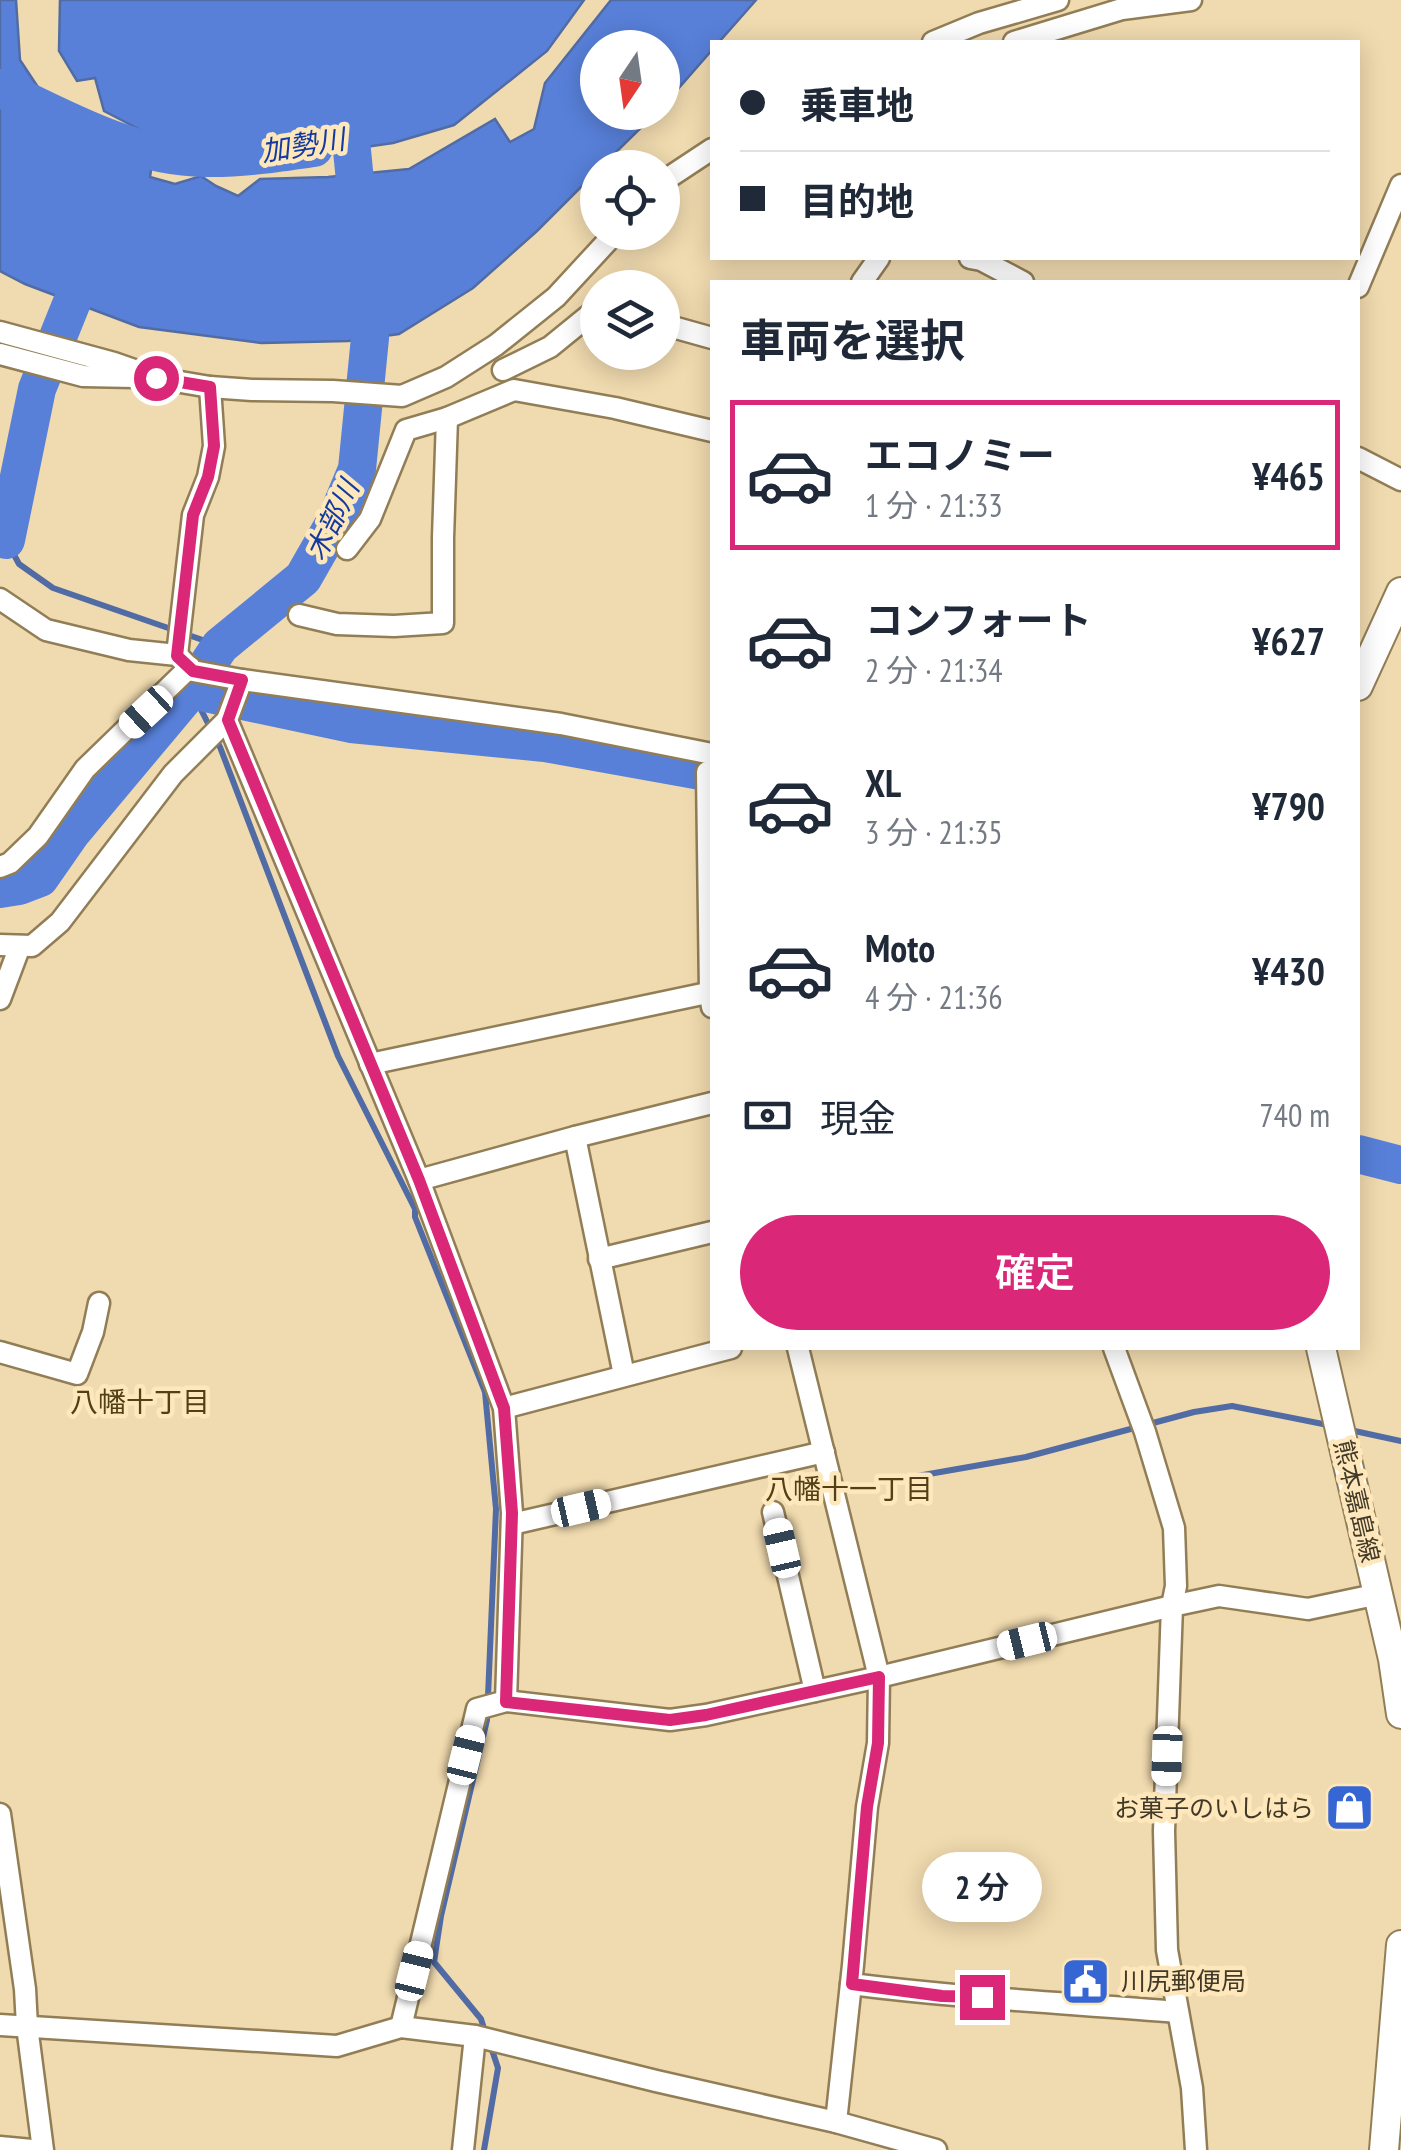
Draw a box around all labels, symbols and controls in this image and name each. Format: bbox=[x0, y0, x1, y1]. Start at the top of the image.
north arrow bbox=[580, 30, 680, 130]
map controls bbox=[580, 30, 680, 370]
text: 乗車地 bbox=[800, 80, 914, 129]
water label: 加勢川 bbox=[259, 119, 350, 169]
button: locate bbox=[580, 150, 680, 250]
text: 目的地 bbox=[800, 176, 914, 225]
button: layers bbox=[580, 270, 680, 370]
text: 車両を選択 bbox=[740, 311, 965, 369]
route start bbox=[134, 356, 179, 401]
icon: car bbox=[745, 430, 835, 520]
text: エコノミー bbox=[865, 430, 1055, 479]
text: ¥465 bbox=[1252, 451, 1325, 500]
water label: 木部川 bbox=[297, 471, 368, 566]
text: 1 分 · 21:33 bbox=[865, 484, 1003, 526]
icon: car bbox=[745, 595, 835, 685]
text: コンフォート bbox=[865, 595, 1092, 644]
text: ¥627 bbox=[1252, 616, 1325, 665]
text: 2 分 · 21:34 bbox=[865, 649, 1003, 691]
car bbox=[114, 681, 178, 743]
text: XL bbox=[865, 758, 901, 807]
icon: car bbox=[745, 760, 835, 850]
text: ¥790 bbox=[1252, 781, 1325, 830]
text: 3 分 · 21:35 bbox=[865, 811, 1003, 853]
text: Moto bbox=[865, 923, 935, 972]
icon: car bbox=[745, 925, 835, 1015]
text: ¥430 bbox=[1252, 946, 1325, 995]
text: 4 分 · 21:36 bbox=[865, 976, 1003, 1018]
icon: cash bbox=[740, 1088, 795, 1143]
text: 現金 bbox=[820, 1093, 896, 1142]
text: 740 m bbox=[1259, 1094, 1330, 1136]
button: 確定 bbox=[740, 1215, 1330, 1330]
district label: 八幡十丁目 bbox=[70, 1383, 210, 1420]
street label: 熊本嘉島線 bbox=[1327, 1436, 1387, 1566]
district label: 八幡十一丁目 bbox=[765, 1470, 933, 1507]
car bbox=[548, 1487, 614, 1529]
car bbox=[761, 1515, 803, 1581]
car bbox=[994, 1619, 1060, 1663]
car bbox=[444, 1722, 488, 1788]
car bbox=[1151, 1725, 1183, 1787]
shop icon: お菓子のいしはら bbox=[1323, 1782, 1375, 1834]
place label: お菓子のいしはら bbox=[1114, 1792, 1314, 1824]
callout: 2 分 bbox=[922, 1852, 1042, 1922]
text: 2 分 bbox=[955, 1866, 1009, 1908]
car bbox=[392, 1938, 436, 2004]
public building icon: 川尻郵便局 bbox=[1060, 1955, 1112, 2007]
place label: 川尻郵便局 bbox=[1121, 1965, 1246, 1997]
route end bbox=[960, 1975, 1005, 2020]

